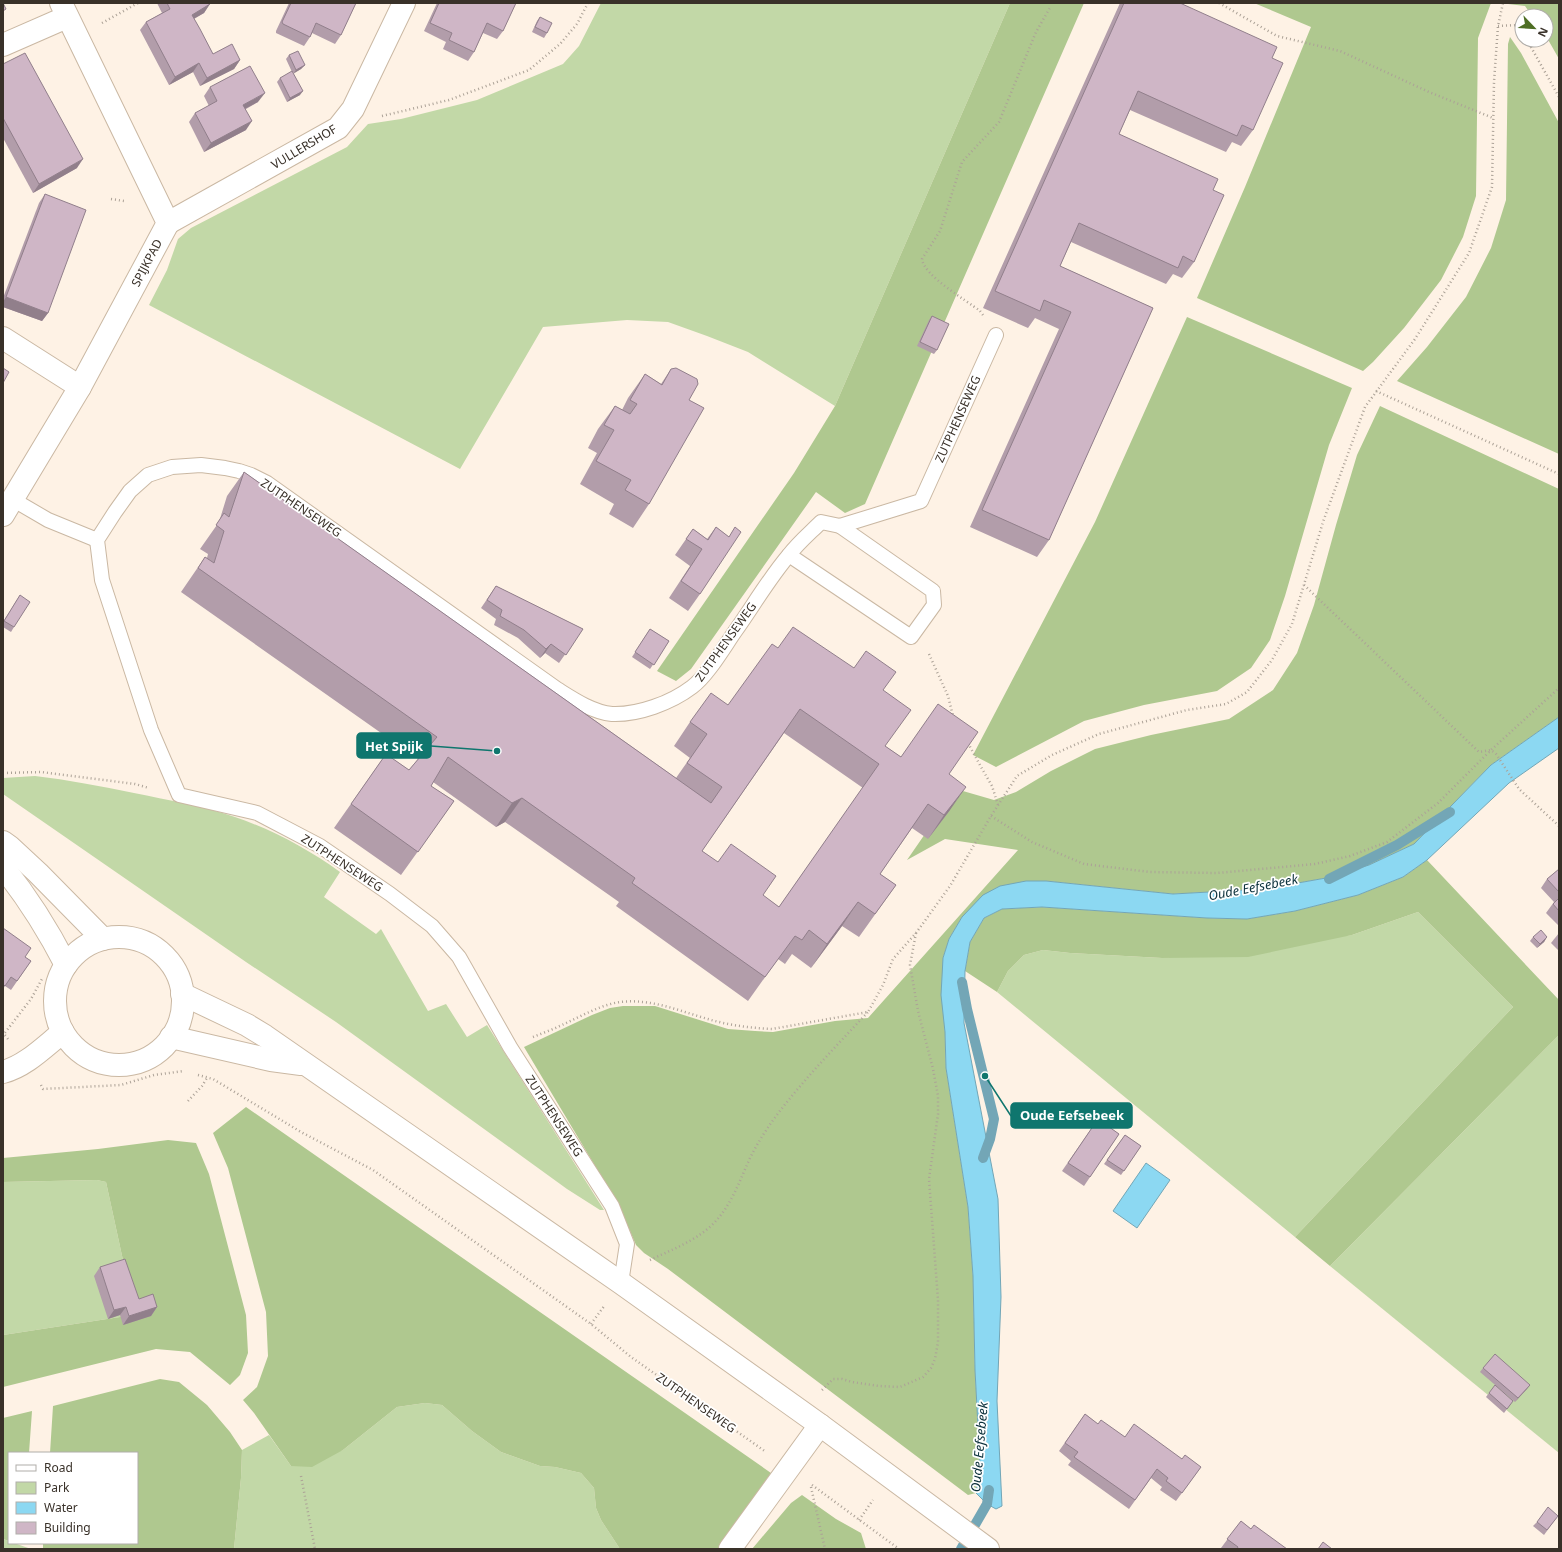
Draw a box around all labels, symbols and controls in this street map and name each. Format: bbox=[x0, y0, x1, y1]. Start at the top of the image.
north arrow bbox=[1514, 8, 1554, 48]
text: N bbox=[1535, 25, 1552, 40]
street label: VULLERSHOF bbox=[268, 120, 340, 173]
street label: SPIJKPAD bbox=[127, 236, 166, 290]
street label: ZUTPHENSEWEG bbox=[931, 372, 984, 465]
street label: ZUTPHENSEWEG bbox=[258, 474, 345, 541]
street label: ZUTPHENSEWEG bbox=[691, 599, 760, 685]
callout: Het Spijk bbox=[357, 733, 431, 758]
text: Het Spijk bbox=[365, 737, 424, 755]
street label: ZUTPHENSEWEG bbox=[298, 830, 386, 895]
water label: Oude Eefsebeek bbox=[1207, 869, 1300, 904]
street label: ZUTPHENSEWEG bbox=[522, 1072, 587, 1160]
callout: Oude Eefsebeek bbox=[1011, 1103, 1132, 1128]
text: Oude Eefsebeek bbox=[1020, 1106, 1125, 1124]
street label: ZUTPHENSEWEG bbox=[653, 1369, 740, 1437]
water label: Oude Eefsebeek bbox=[966, 1401, 992, 1493]
legend bbox=[8, 1452, 138, 1544]
text: Road bbox=[44, 1459, 73, 1476]
text: Park bbox=[44, 1479, 70, 1496]
text: Water bbox=[44, 1499, 78, 1516]
text: Building bbox=[44, 1519, 91, 1536]

